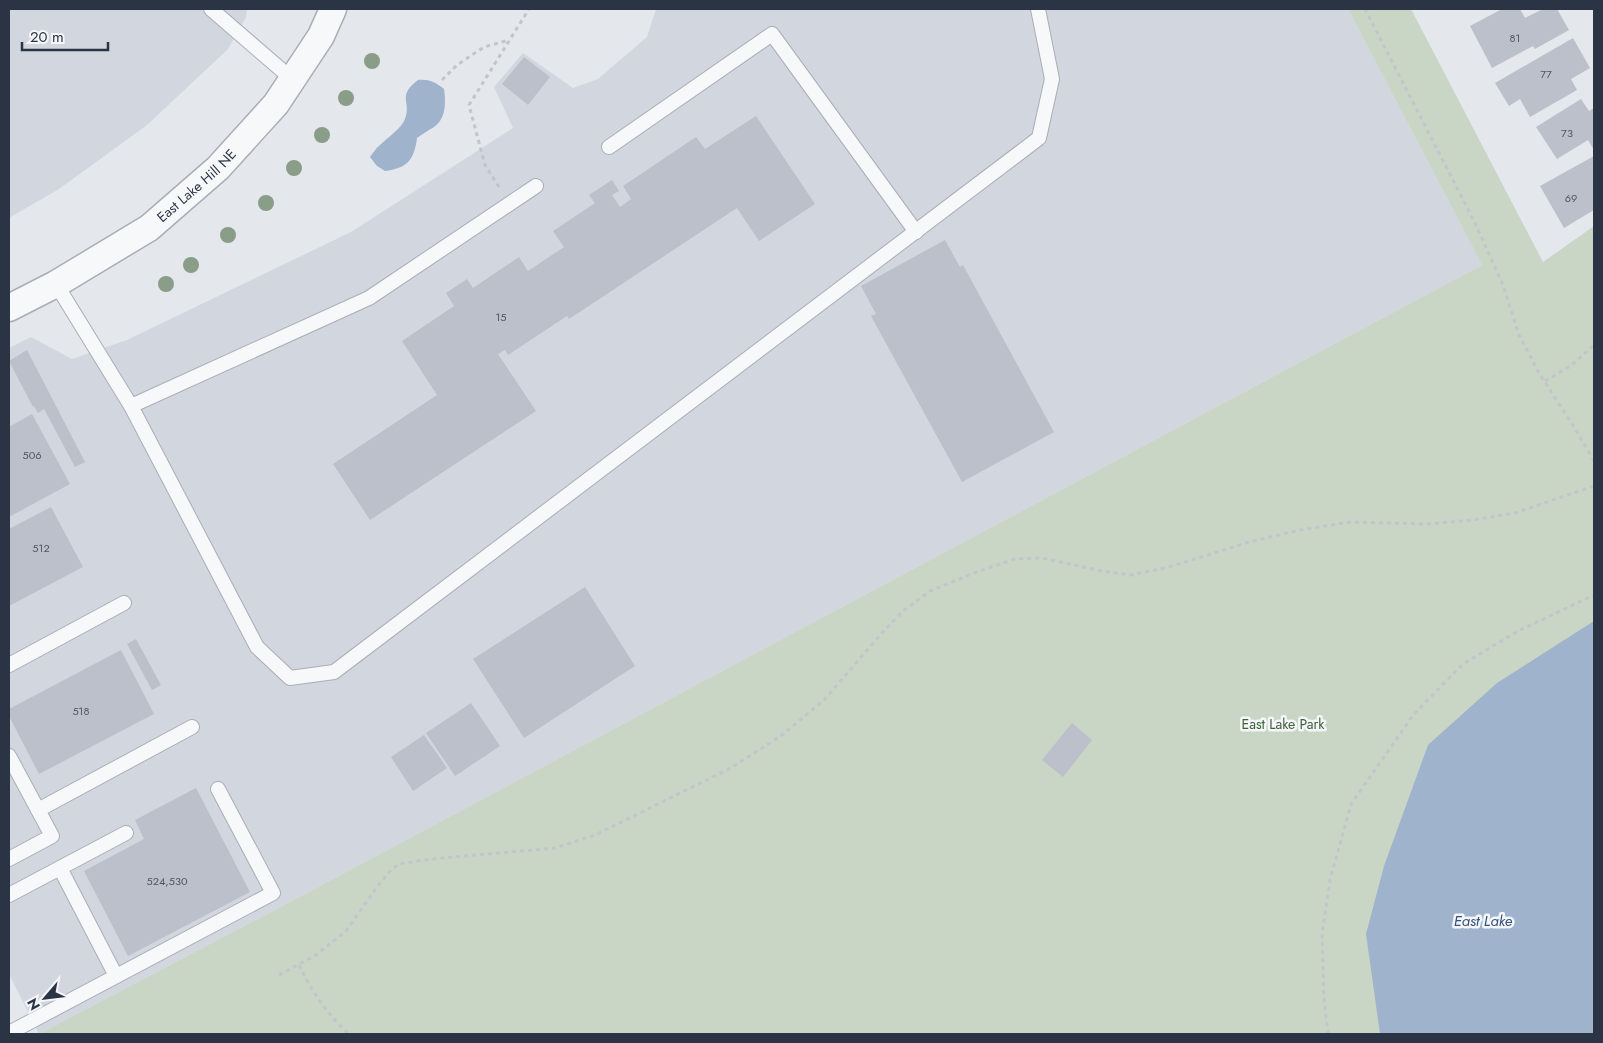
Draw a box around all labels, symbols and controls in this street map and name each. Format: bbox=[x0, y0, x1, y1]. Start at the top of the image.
scale bar bbox=[22, 20, 109, 52]
text: 20 m bbox=[30, 26, 64, 48]
house number: 81 bbox=[1510, 30, 1520, 46]
house number: 77 bbox=[1540, 66, 1552, 82]
house number: 73 bbox=[1561, 125, 1573, 141]
street label: East Lake Hill NE bbox=[152, 144, 241, 227]
house number: 69 bbox=[1565, 190, 1577, 206]
house number: 15 bbox=[495, 309, 507, 325]
house number: 506 bbox=[22, 447, 42, 463]
house number: 512 bbox=[32, 540, 50, 556]
house number: 518 bbox=[72, 703, 90, 719]
park label: East Lake Park bbox=[1242, 714, 1325, 734]
house number: 524,530 bbox=[146, 873, 188, 889]
water label: East Lake bbox=[1454, 910, 1513, 932]
north arrow bbox=[20, 973, 70, 1023]
text: N bbox=[22, 994, 45, 1014]

